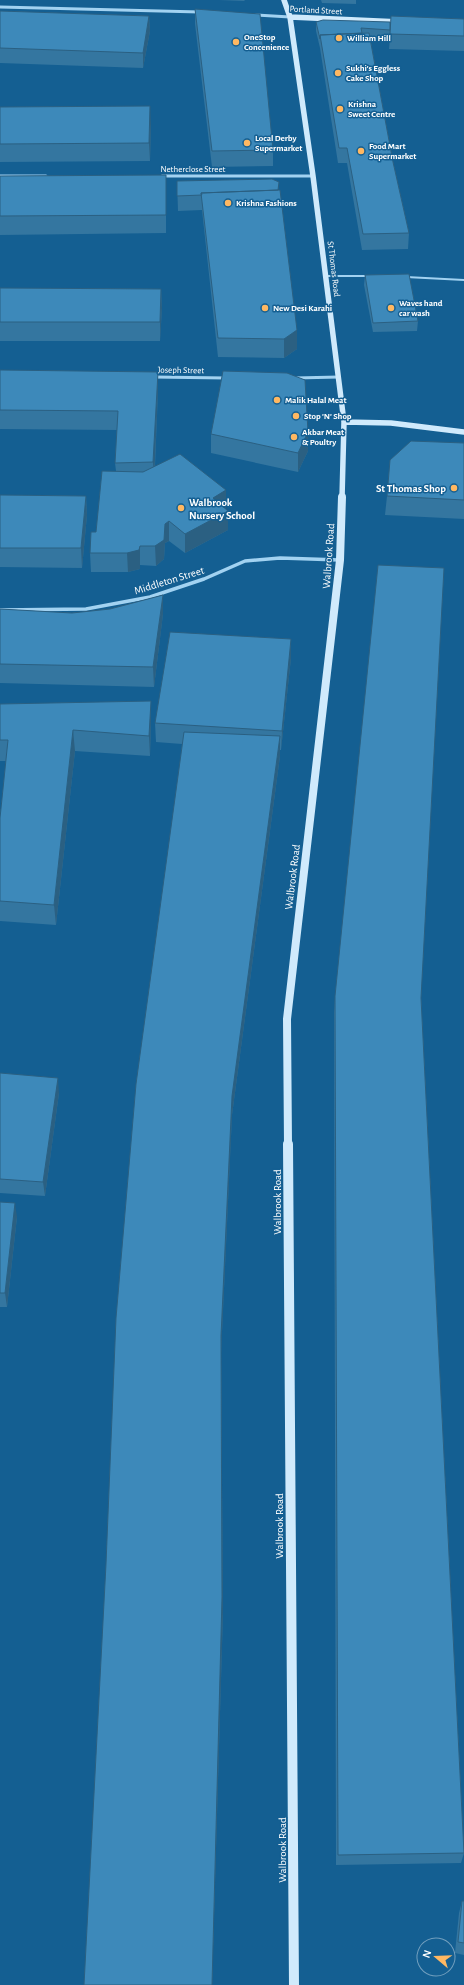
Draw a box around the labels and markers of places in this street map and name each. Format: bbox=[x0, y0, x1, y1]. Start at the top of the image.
place label: OneStop Concenience bbox=[244, 33, 289, 52]
marker: William Hill bbox=[334, 33, 344, 43]
place label: William Hill bbox=[347, 34, 391, 43]
marker: OneStop Concenience bbox=[231, 37, 241, 47]
place label: Sukhi's Eggless Cake Shop bbox=[346, 64, 401, 83]
marker: Sukhi's Eggless Cake Shop bbox=[333, 68, 343, 78]
place label: Krishna Sweet Centre bbox=[348, 100, 395, 119]
marker: Krishna Sweet Centre bbox=[335, 104, 345, 114]
place label: Local Derby Supermarket bbox=[255, 134, 302, 153]
marker: Local Derby Supermarket bbox=[242, 138, 252, 148]
place label: Food Mart Supermarket bbox=[369, 142, 416, 161]
marker: Food Mart Supermarket bbox=[356, 146, 366, 156]
marker: Krishna Fashions bbox=[223, 198, 233, 208]
place label: Krishna Fashions bbox=[236, 199, 297, 208]
place label: Waves hand car wash bbox=[399, 299, 443, 318]
marker: New Desi Karahi bbox=[260, 303, 270, 313]
marker: Waves hand car wash bbox=[386, 303, 396, 313]
place label: New Desi Karahi bbox=[273, 304, 332, 313]
marker: Malik Halal Meat bbox=[272, 395, 282, 405]
place label: Malik Halal Meat bbox=[285, 396, 346, 405]
marker: Stop 'N' Shop bbox=[291, 411, 301, 421]
place label: Stop 'N' Shop bbox=[304, 412, 352, 421]
place label: Akbar Meat & Poultry bbox=[302, 428, 344, 447]
marker: Akbar Meat & Poultry bbox=[289, 432, 299, 442]
place label: St Thomas Shop bbox=[376, 483, 446, 494]
marker: St Thomas Shop bbox=[449, 483, 459, 493]
place label: Walbrook Nursery School bbox=[189, 497, 255, 521]
marker: Walbrook Nursery School bbox=[176, 503, 186, 513]

